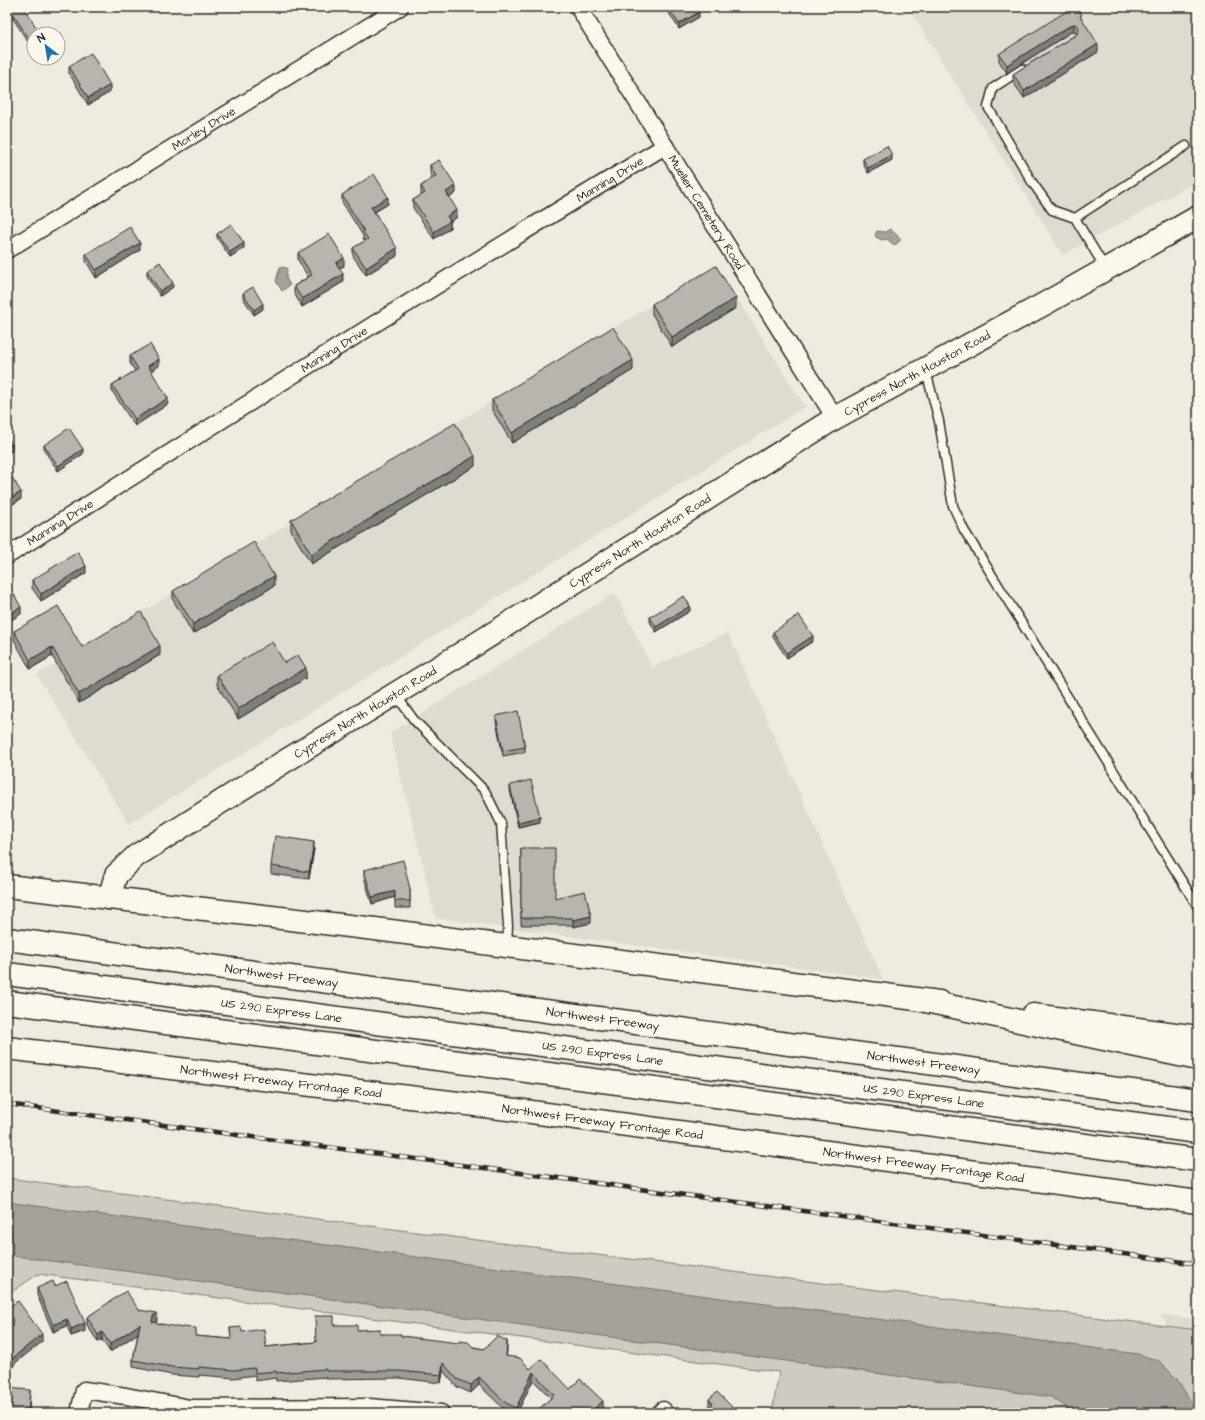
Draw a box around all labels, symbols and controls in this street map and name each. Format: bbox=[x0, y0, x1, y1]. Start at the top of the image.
north arrow bbox=[26, 26, 66, 66]
text: N bbox=[34, 30, 48, 46]
street label: Morley Drive bbox=[169, 102, 239, 155]
street label: Manning Drive bbox=[573, 152, 647, 207]
street label: Mueller Cemetery Road bbox=[664, 152, 748, 273]
street label: Manning Drive bbox=[298, 322, 372, 377]
street label: Cypress North Houston Road bbox=[841, 327, 994, 421]
street label: Cypress North Houston Road bbox=[566, 490, 714, 592]
street label: Manning Drive bbox=[24, 495, 97, 550]
street label: Cypress North Houston Road bbox=[291, 663, 440, 763]
street label: Northwest Freeway bbox=[224, 960, 340, 993]
street label: US 290 Express Lane bbox=[220, 994, 343, 1027]
street label: Northwest Freeway bbox=[545, 1003, 661, 1036]
street label: US 290 Express Lane bbox=[541, 1037, 665, 1070]
street label: Northwest Freeway bbox=[866, 1047, 982, 1080]
street label: Northwest Freeway Frontage Road bbox=[179, 1061, 382, 1103]
street label: US 290 Express Lane bbox=[862, 1080, 986, 1113]
street label: Northwest Freeway Frontage Road bbox=[501, 1100, 704, 1144]
street label: Northwest Freeway Frontage Road bbox=[822, 1143, 1025, 1187]

